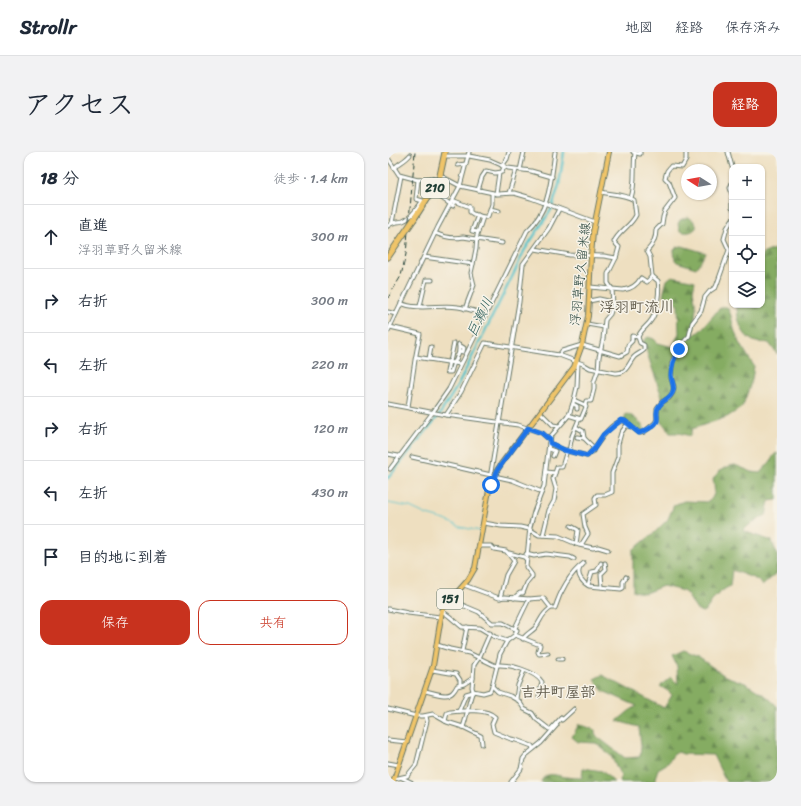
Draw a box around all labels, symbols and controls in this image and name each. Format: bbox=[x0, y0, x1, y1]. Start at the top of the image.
text: Strollr bbox=[20, 11, 76, 44]
text: 地図 bbox=[625, 15, 653, 40]
text: 経路 bbox=[675, 15, 703, 40]
text: 保存済み bbox=[725, 15, 781, 40]
text: アクセス bbox=[24, 80, 134, 129]
button: 経路 bbox=[713, 82, 777, 127]
text: 18 分 bbox=[40, 163, 79, 193]
north arrow bbox=[681, 164, 717, 200]
map controls bbox=[729, 164, 765, 308]
button: + bbox=[729, 164, 765, 200]
text: 徒歩 · 1.4 km bbox=[274, 167, 348, 190]
road number: 210 bbox=[421, 178, 449, 198]
button: − bbox=[729, 200, 765, 236]
text: 直進 bbox=[78, 212, 108, 238]
street label: 浮羽草野久留米線 bbox=[563, 220, 597, 327]
text: 300 m bbox=[311, 225, 348, 248]
icon: ahead bbox=[40, 226, 62, 248]
button: locate bbox=[729, 236, 765, 272]
text: 浮羽草野久留米線 bbox=[78, 238, 182, 261]
button: layers bbox=[729, 272, 765, 308]
text: 右折 bbox=[78, 288, 108, 314]
text: 300 m bbox=[311, 289, 348, 312]
icon: right bbox=[40, 290, 62, 312]
water label: 巨瀬川 bbox=[460, 293, 500, 341]
district label: 浮羽町流川 bbox=[599, 294, 675, 320]
route end bbox=[670, 340, 688, 358]
text: 左折 bbox=[78, 352, 108, 378]
text: 220 m bbox=[311, 353, 348, 376]
icon: left bbox=[40, 354, 62, 376]
text: 右折 bbox=[78, 416, 108, 442]
text: 120 m bbox=[313, 417, 348, 440]
icon: right bbox=[40, 418, 62, 440]
route start bbox=[482, 476, 500, 494]
text: 左折 bbox=[78, 480, 108, 506]
text: 430 m bbox=[311, 481, 348, 504]
icon: left bbox=[40, 482, 62, 504]
text: 目的地に到着 bbox=[78, 544, 168, 570]
icon: arrive bbox=[40, 546, 62, 568]
road number: 151 bbox=[437, 589, 463, 609]
button: 保存 bbox=[40, 600, 190, 645]
button: 共有 bbox=[198, 600, 348, 645]
district label: 吉井町屋部 bbox=[520, 679, 596, 705]

